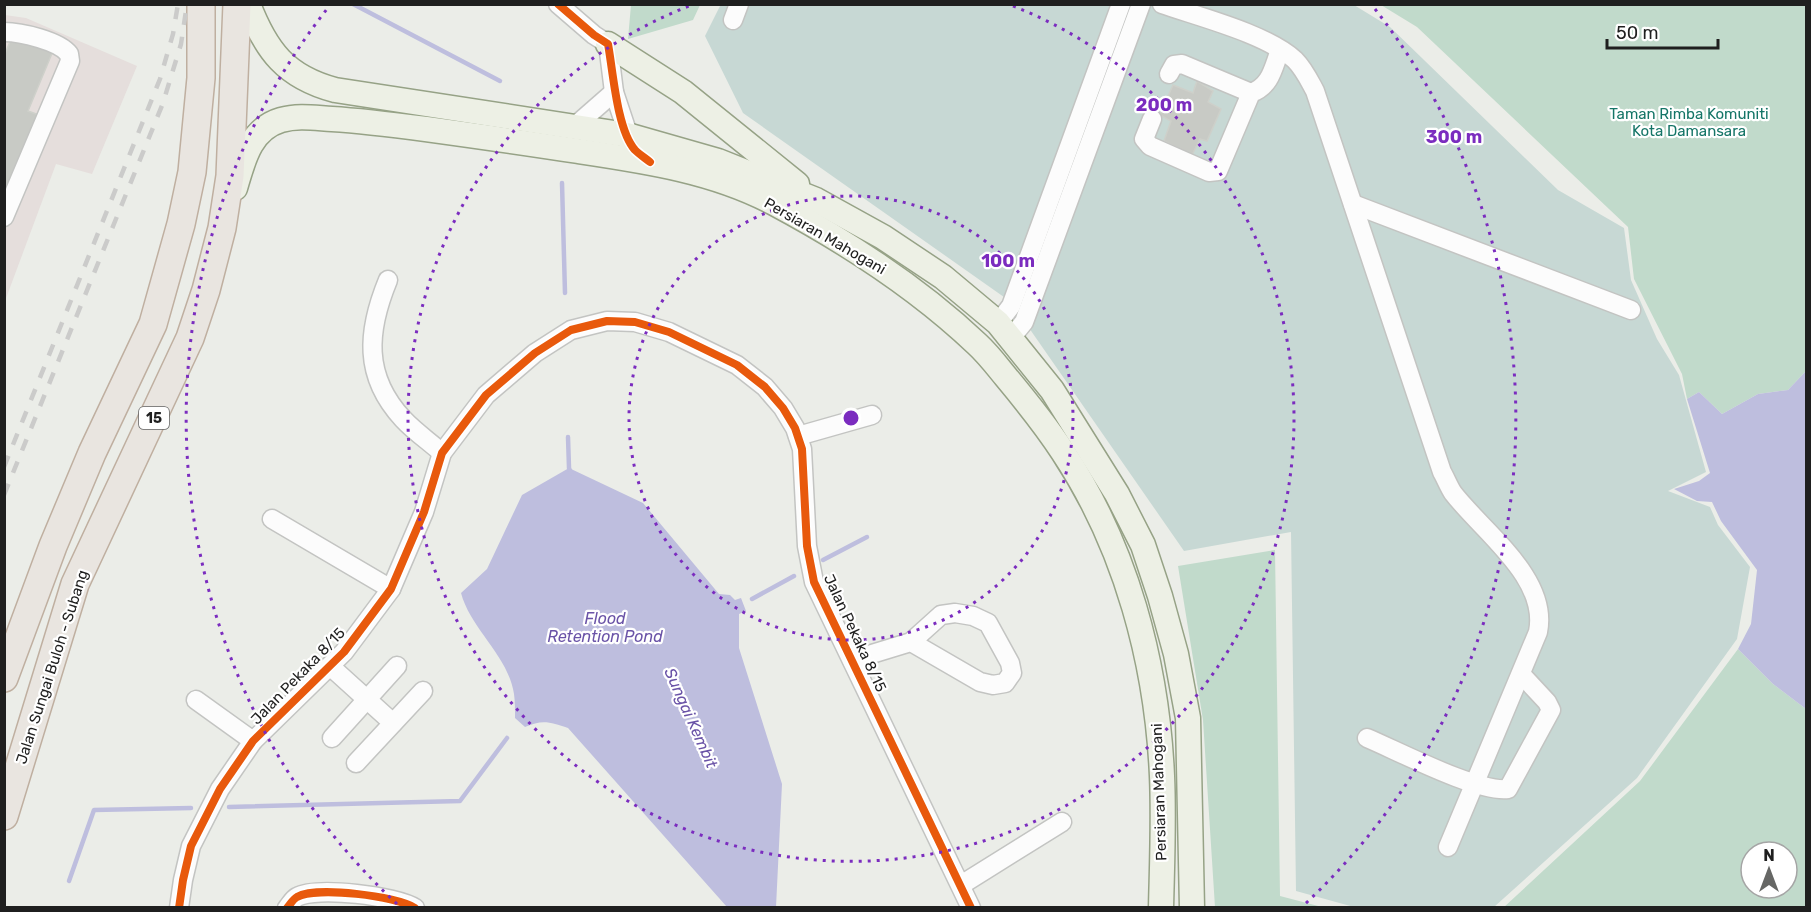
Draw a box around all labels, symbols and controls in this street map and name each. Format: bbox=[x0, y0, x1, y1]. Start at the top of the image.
scale bar bbox=[1607, 12, 1718, 50]
text: 50 m bbox=[1616, 22, 1659, 44]
text: 200 m bbox=[1136, 94, 1192, 116]
park label: Taman Rimba Komuniti Kota Damansara bbox=[1609, 105, 1769, 140]
text: 300 m bbox=[1426, 126, 1482, 148]
street label: Persiaran Mahogani bbox=[761, 194, 889, 278]
text: 100 m bbox=[981, 250, 1035, 272]
road number: 15 bbox=[139, 407, 169, 429]
centre of rings bbox=[841, 408, 861, 428]
street label: Jalan Sungai Buloh - Subang bbox=[12, 568, 92, 766]
street label: Jalan Pekaka 8/15 bbox=[820, 571, 890, 695]
water label: Flood Retention Pond bbox=[547, 609, 663, 646]
street label: Jalan Pekaka 8/15 bbox=[247, 624, 349, 728]
water label: Sungai Kembit bbox=[660, 665, 722, 772]
street label: Persiaran Mahogani bbox=[1148, 723, 1170, 861]
north arrow bbox=[1739, 840, 1799, 900]
text: N bbox=[1763, 846, 1775, 865]

